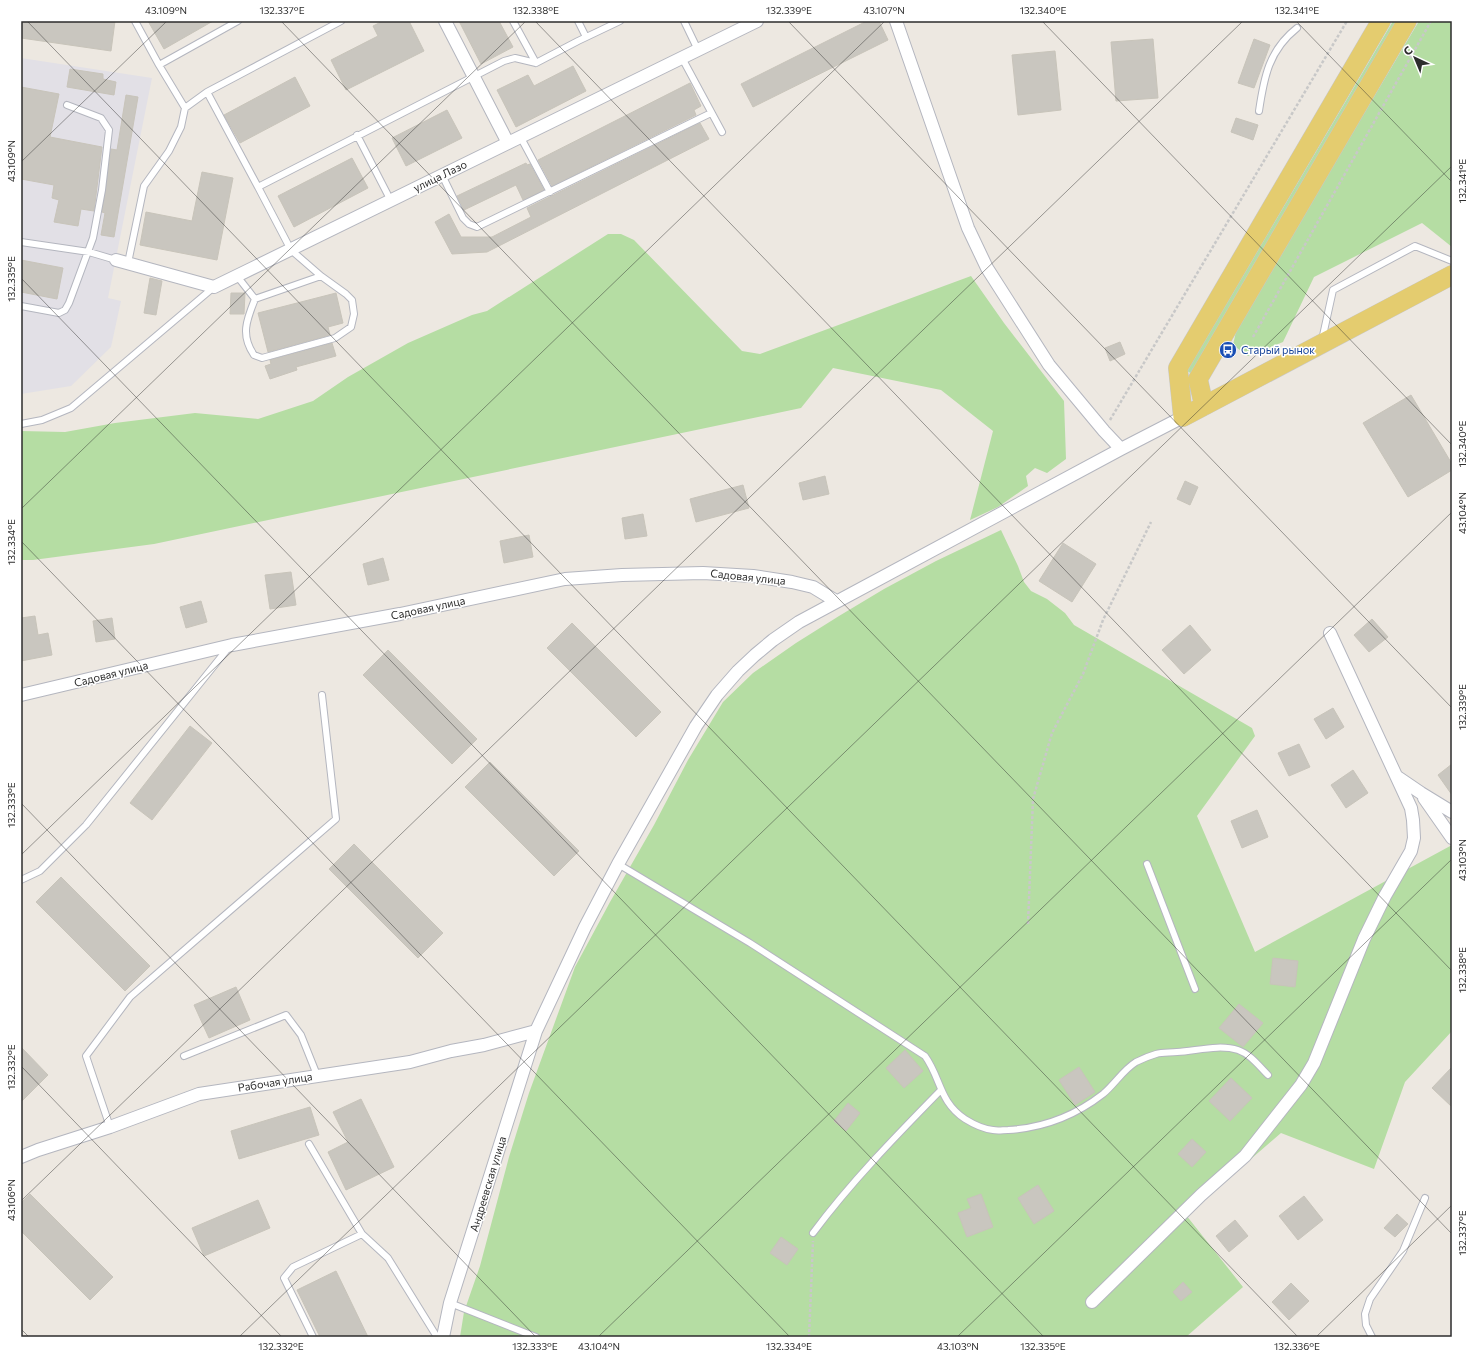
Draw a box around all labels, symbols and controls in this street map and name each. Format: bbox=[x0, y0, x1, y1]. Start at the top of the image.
text: 43.109°N bbox=[145, 4, 187, 16]
text: 132.337°E bbox=[259, 4, 305, 16]
text: 132.338°E bbox=[513, 4, 559, 16]
text: 132.339°E bbox=[766, 4, 812, 16]
text: 43.107°N bbox=[863, 4, 905, 16]
text: 132.340°E bbox=[1020, 4, 1066, 16]
text: 132.341°E bbox=[1275, 4, 1319, 16]
north arrow bbox=[1395, 38, 1435, 78]
text: С bbox=[1400, 43, 1415, 58]
text: 43.109°N bbox=[5, 140, 17, 182]
street label: улица Лазо bbox=[411, 157, 469, 194]
text: 132.341°E bbox=[1456, 159, 1468, 203]
text: 132.335°E bbox=[5, 256, 17, 302]
bus stop icon: Старый рынок bbox=[1218, 340, 1238, 360]
place label: Старый рынок bbox=[1241, 343, 1315, 356]
text: 132.340°E bbox=[1456, 421, 1468, 467]
text: 43.104°N bbox=[1456, 492, 1468, 534]
text: 132.334°E bbox=[5, 519, 17, 565]
street label: Садовая улица bbox=[710, 566, 786, 587]
street label: Садовая улица bbox=[389, 593, 466, 622]
street label: Садовая улица bbox=[73, 658, 149, 689]
text: 132.339°E bbox=[1456, 684, 1468, 730]
text: 132.333°E bbox=[5, 782, 17, 828]
text: 43.103°N bbox=[1456, 839, 1468, 881]
text: 132.338°E bbox=[1456, 947, 1468, 993]
text: 132.332°E bbox=[5, 1044, 17, 1090]
street label: Рабочая улица bbox=[237, 1069, 313, 1094]
street label: Андреевская улица bbox=[467, 1135, 508, 1233]
text: 43.106°N bbox=[5, 1179, 17, 1221]
text: 132.337°E bbox=[1456, 1210, 1468, 1256]
text: 132.332°E bbox=[258, 1340, 304, 1352]
text: 132.333°E bbox=[512, 1340, 558, 1352]
text: 43.104°N bbox=[578, 1340, 620, 1352]
text: 132.334°E bbox=[766, 1340, 812, 1352]
text: 43.103°N bbox=[937, 1340, 979, 1352]
text: 132.335°E bbox=[1020, 1340, 1066, 1352]
text: 132.336°E bbox=[1274, 1340, 1320, 1352]

